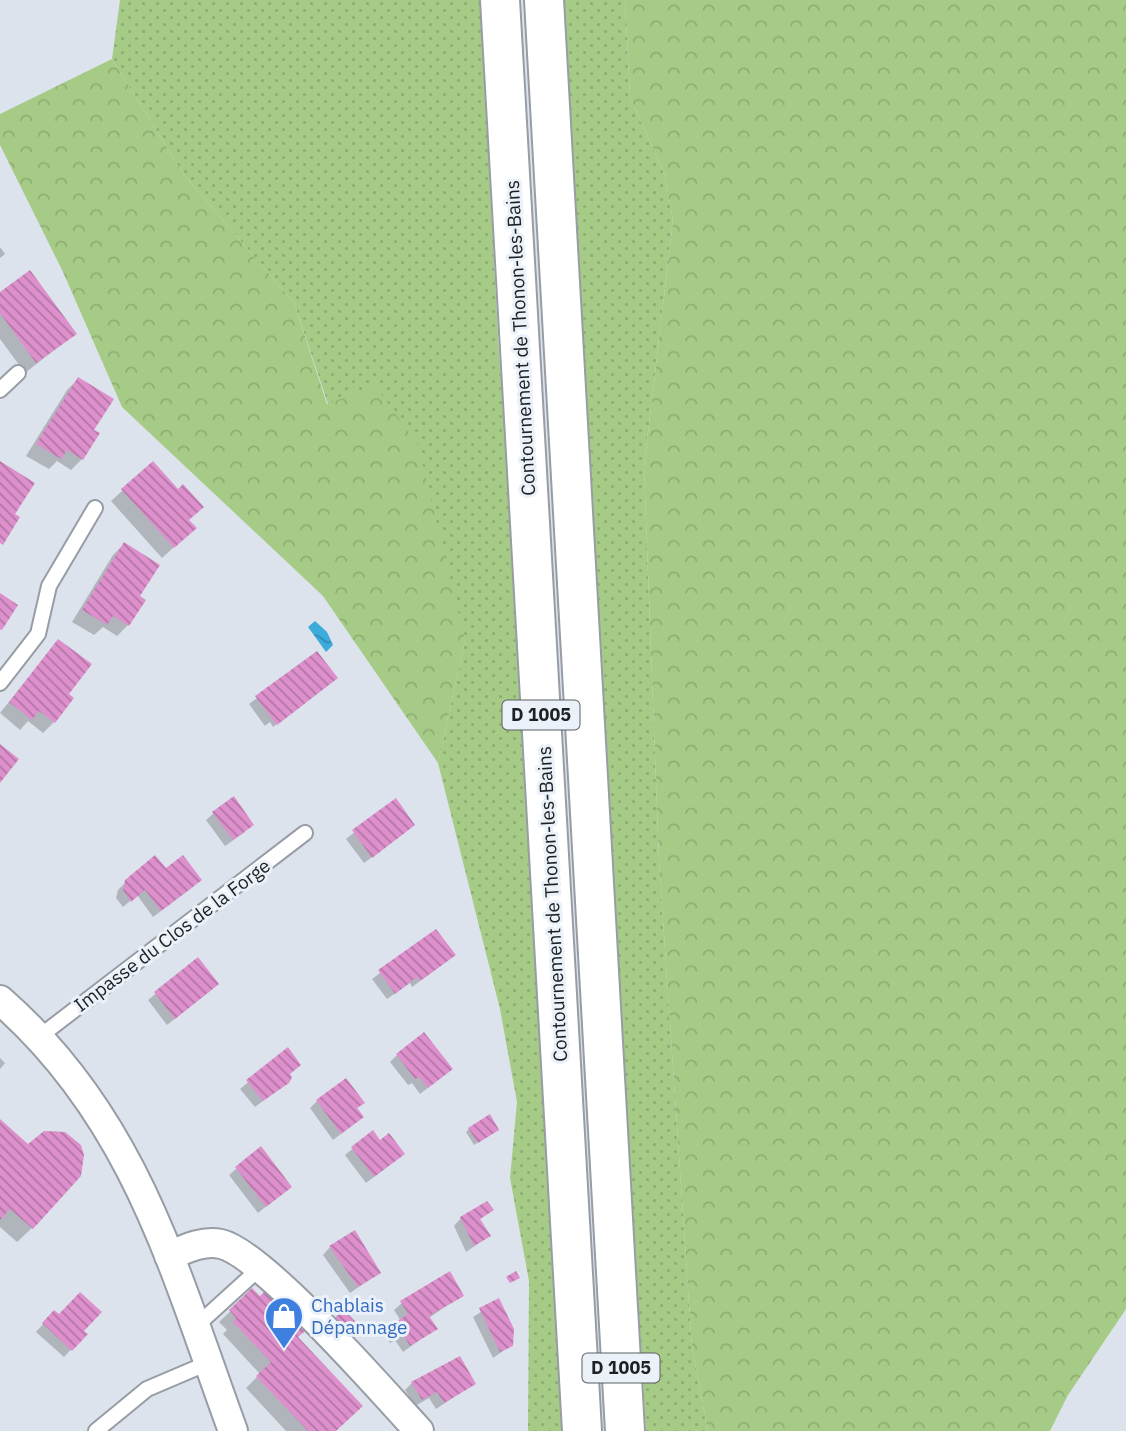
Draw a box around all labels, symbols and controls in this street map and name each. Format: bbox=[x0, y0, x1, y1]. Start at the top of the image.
street label: Contournement de Thonon-les-Bains bbox=[500, 180, 540, 496]
road number: D 1005 bbox=[503, 700, 580, 730]
street label: Contournement de Thonon-les-Bains bbox=[532, 746, 572, 1062]
street label: Impasse du Clos de la Forge bbox=[69, 853, 275, 1017]
place label: Chablais Dépannage bbox=[311, 1293, 407, 1339]
shop icon: Chablais Dépannage bbox=[263, 1295, 305, 1350]
road number: D 1005 bbox=[582, 1353, 660, 1382]

